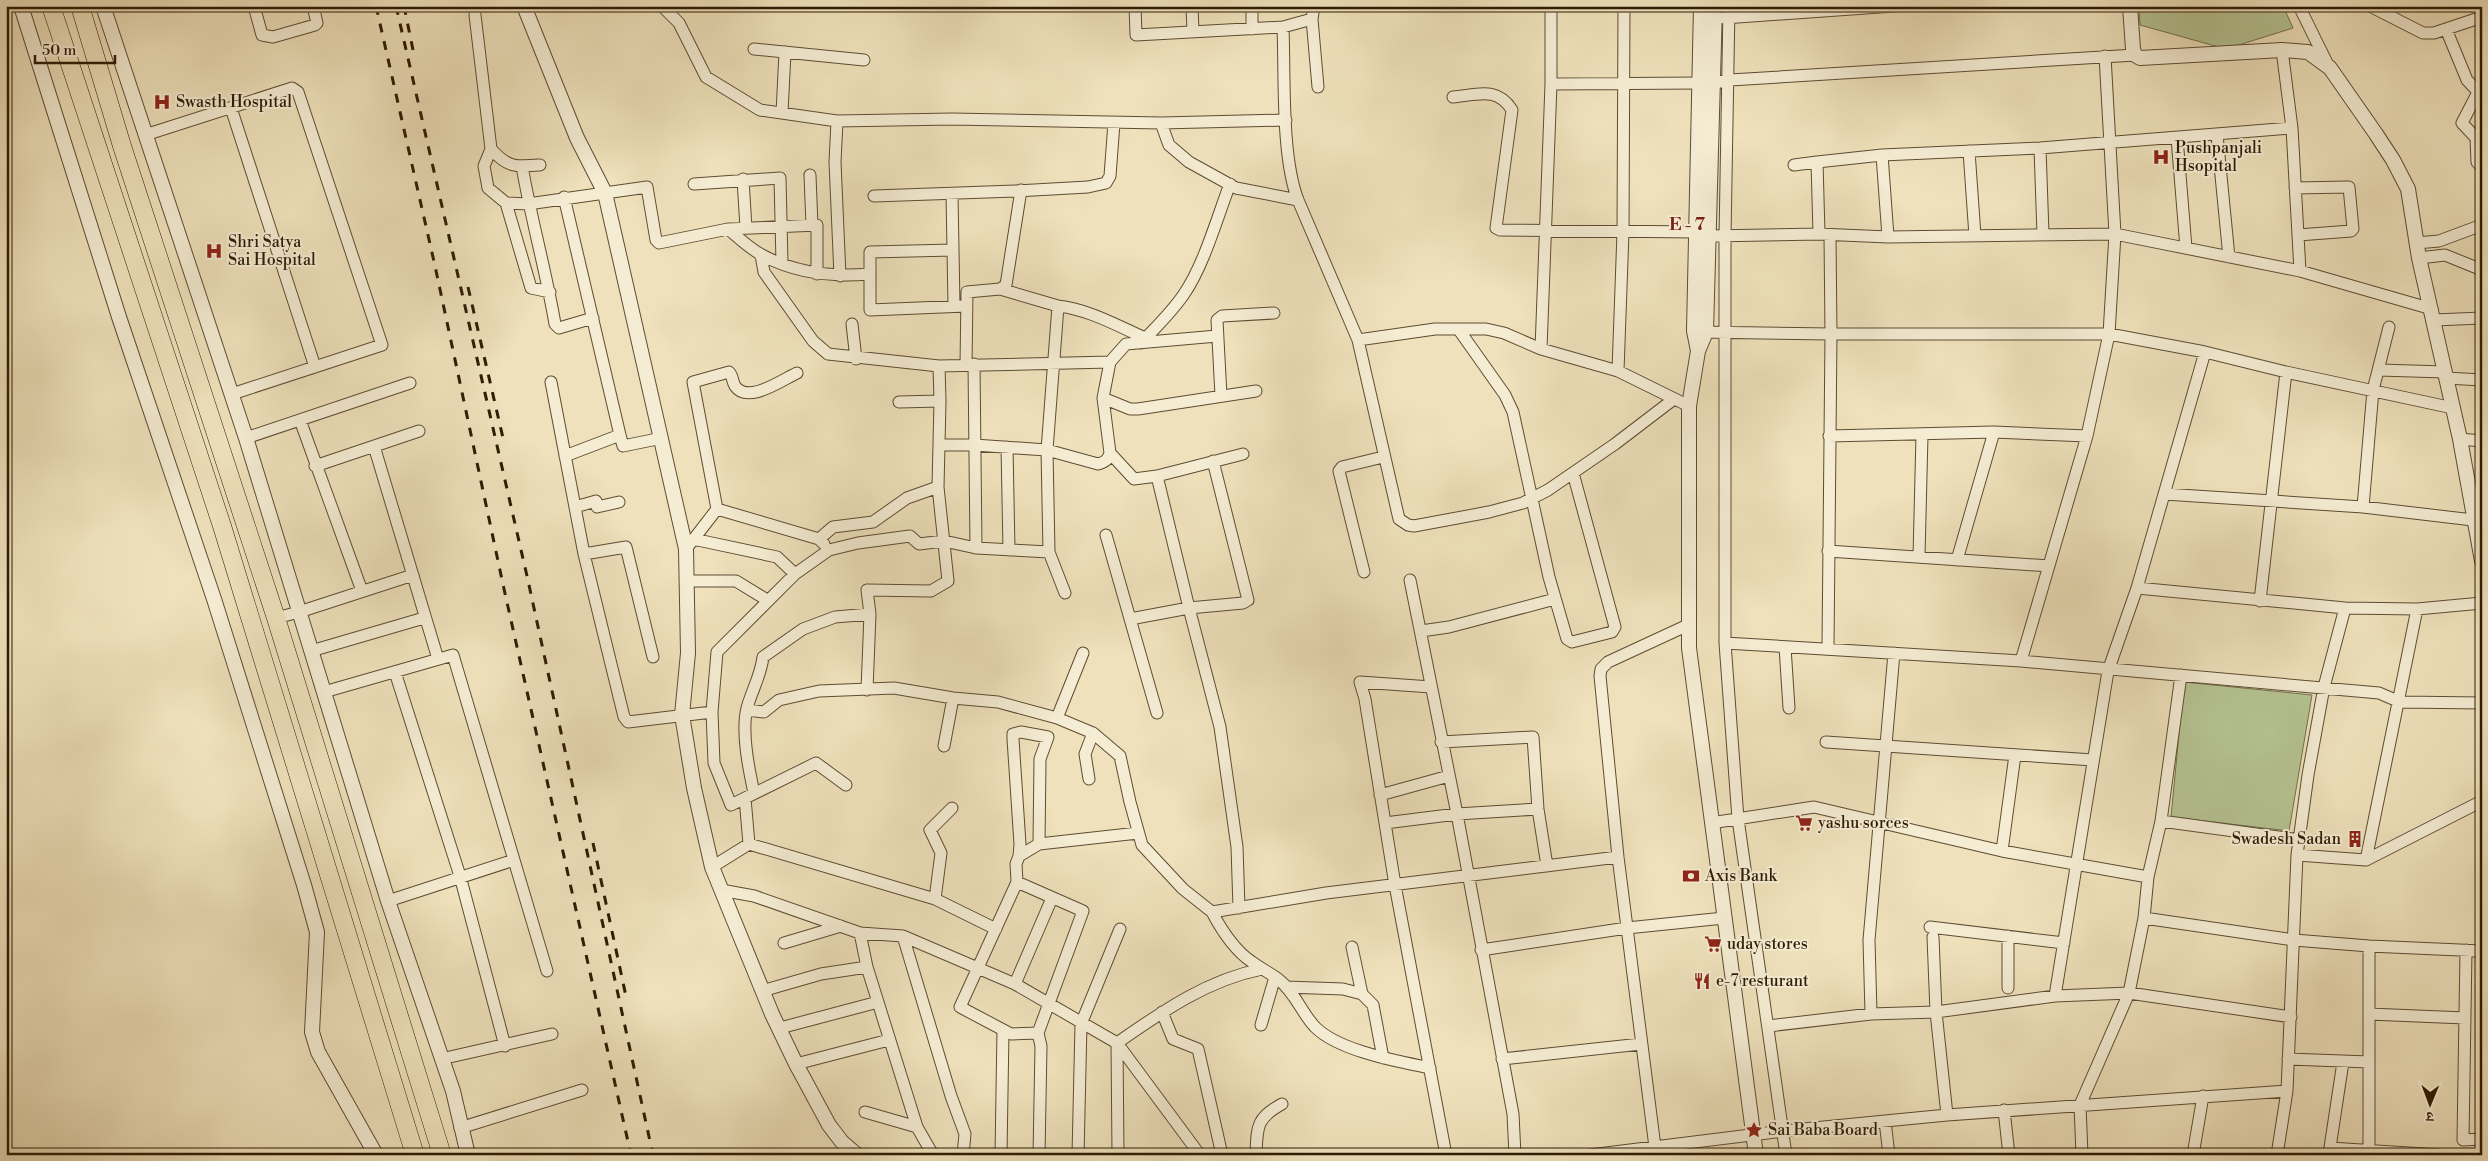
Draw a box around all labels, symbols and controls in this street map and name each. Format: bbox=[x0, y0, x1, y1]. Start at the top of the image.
scale bar bbox=[35, 32, 115, 64]
text: 50 m bbox=[42, 41, 76, 60]
hospital icon: Swasth Hospital bbox=[152, 92, 172, 112]
place label: Swasth Hospital bbox=[176, 92, 292, 112]
place label: Pushpanjali Hsopital bbox=[2175, 138, 2262, 176]
hospital icon: Pushpanjali Hsopital bbox=[2151, 147, 2171, 167]
district label: E - 7 bbox=[1669, 213, 1705, 236]
place label: Shri Satya Sai Hospital bbox=[228, 232, 316, 270]
hospital icon: Shri Satya Sai Hospital bbox=[204, 241, 224, 261]
supermarket icon: yashu sorces bbox=[1794, 813, 1814, 833]
place label: yashu sorces bbox=[1817, 813, 1909, 833]
place label: Swadesh Sadan bbox=[2232, 829, 2341, 849]
building icon: Swadesh Sadan bbox=[2345, 829, 2365, 849]
bank icon: Axis Bank bbox=[1681, 866, 1701, 886]
place label: Axis Bank bbox=[1704, 866, 1779, 886]
supermarket icon: uday stores bbox=[1703, 934, 1723, 954]
place label: uday stores bbox=[1727, 934, 1808, 954]
restaurant icon: e-7 resturant bbox=[1692, 971, 1712, 991]
place label: e-7 resturant bbox=[1716, 971, 1809, 991]
north arrow bbox=[2406, 1078, 2456, 1128]
text: उ bbox=[2425, 1107, 2435, 1125]
place icon: Sai Baba Board bbox=[1744, 1120, 1764, 1140]
place label: Sai Baba Board bbox=[1768, 1120, 1878, 1140]

